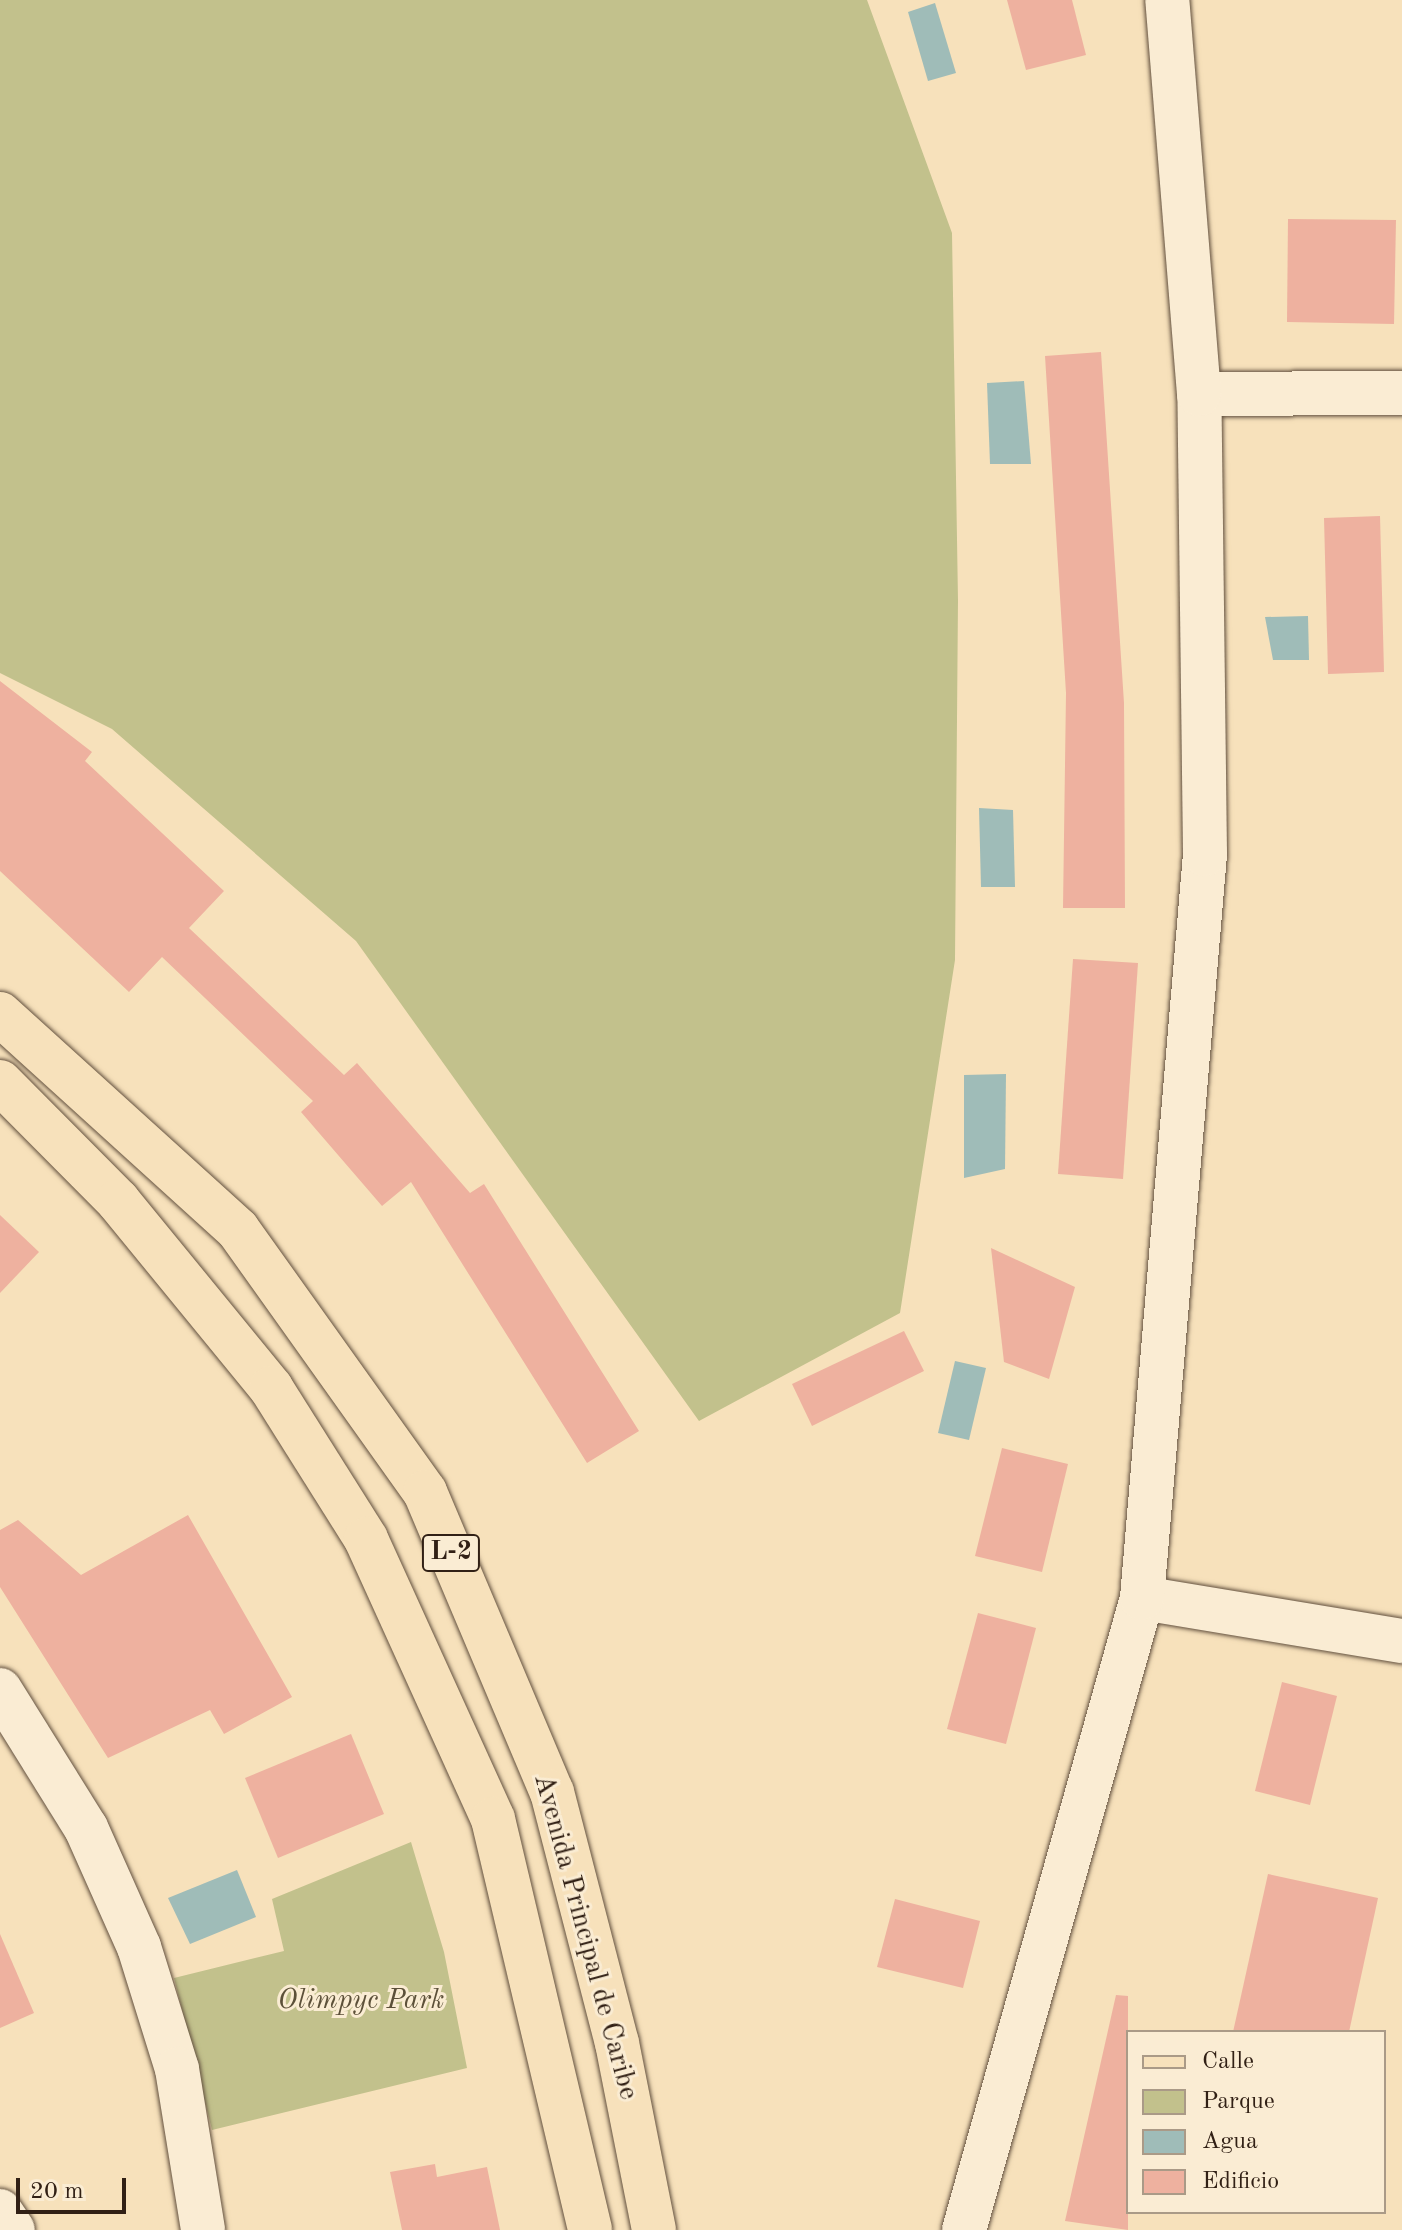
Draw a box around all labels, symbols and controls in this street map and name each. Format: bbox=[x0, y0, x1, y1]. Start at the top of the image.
road number: L-2 bbox=[421, 1531, 481, 1575]
street label: Avenida Principal de Caribe bbox=[525, 1770, 645, 2104]
park label: Olimpyc Park bbox=[278, 1984, 444, 2018]
legend bbox=[1126, 2030, 1386, 2214]
text: Calle bbox=[1202, 2050, 1254, 2074]
text: Parque bbox=[1202, 2090, 1275, 2114]
text: Agua bbox=[1202, 2130, 1258, 2154]
scale bar bbox=[20, 2162, 130, 2212]
text: Edificio bbox=[1202, 2170, 1279, 2194]
text: 20 m bbox=[30, 2180, 84, 2204]

